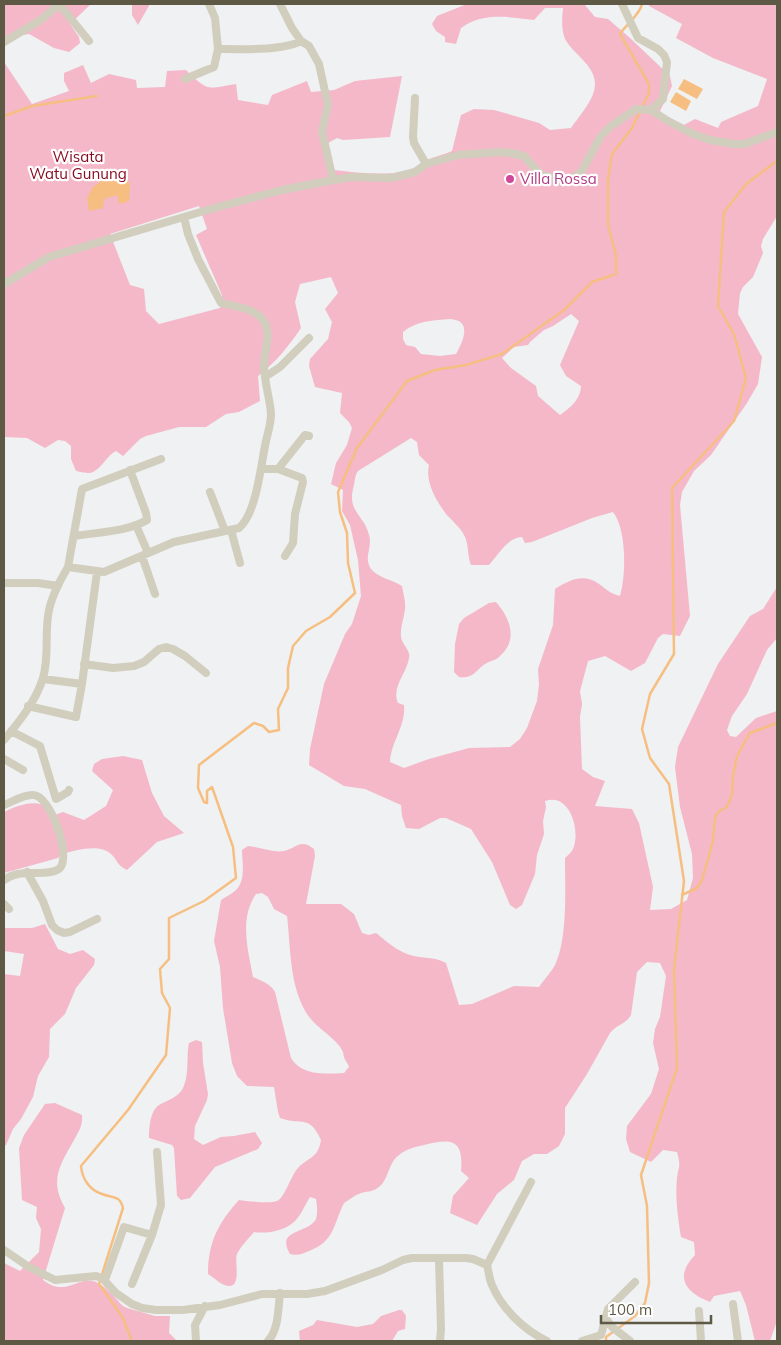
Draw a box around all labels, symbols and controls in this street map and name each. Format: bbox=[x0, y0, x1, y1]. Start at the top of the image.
park label: Wisata Watu Gunung bbox=[29, 147, 127, 183]
place label: Villa Rossa bbox=[520, 169, 597, 188]
marker: Villa Rossa bbox=[504, 173, 516, 185]
scale bar bbox=[601, 1292, 711, 1324]
text: 100 m bbox=[608, 1300, 652, 1319]

